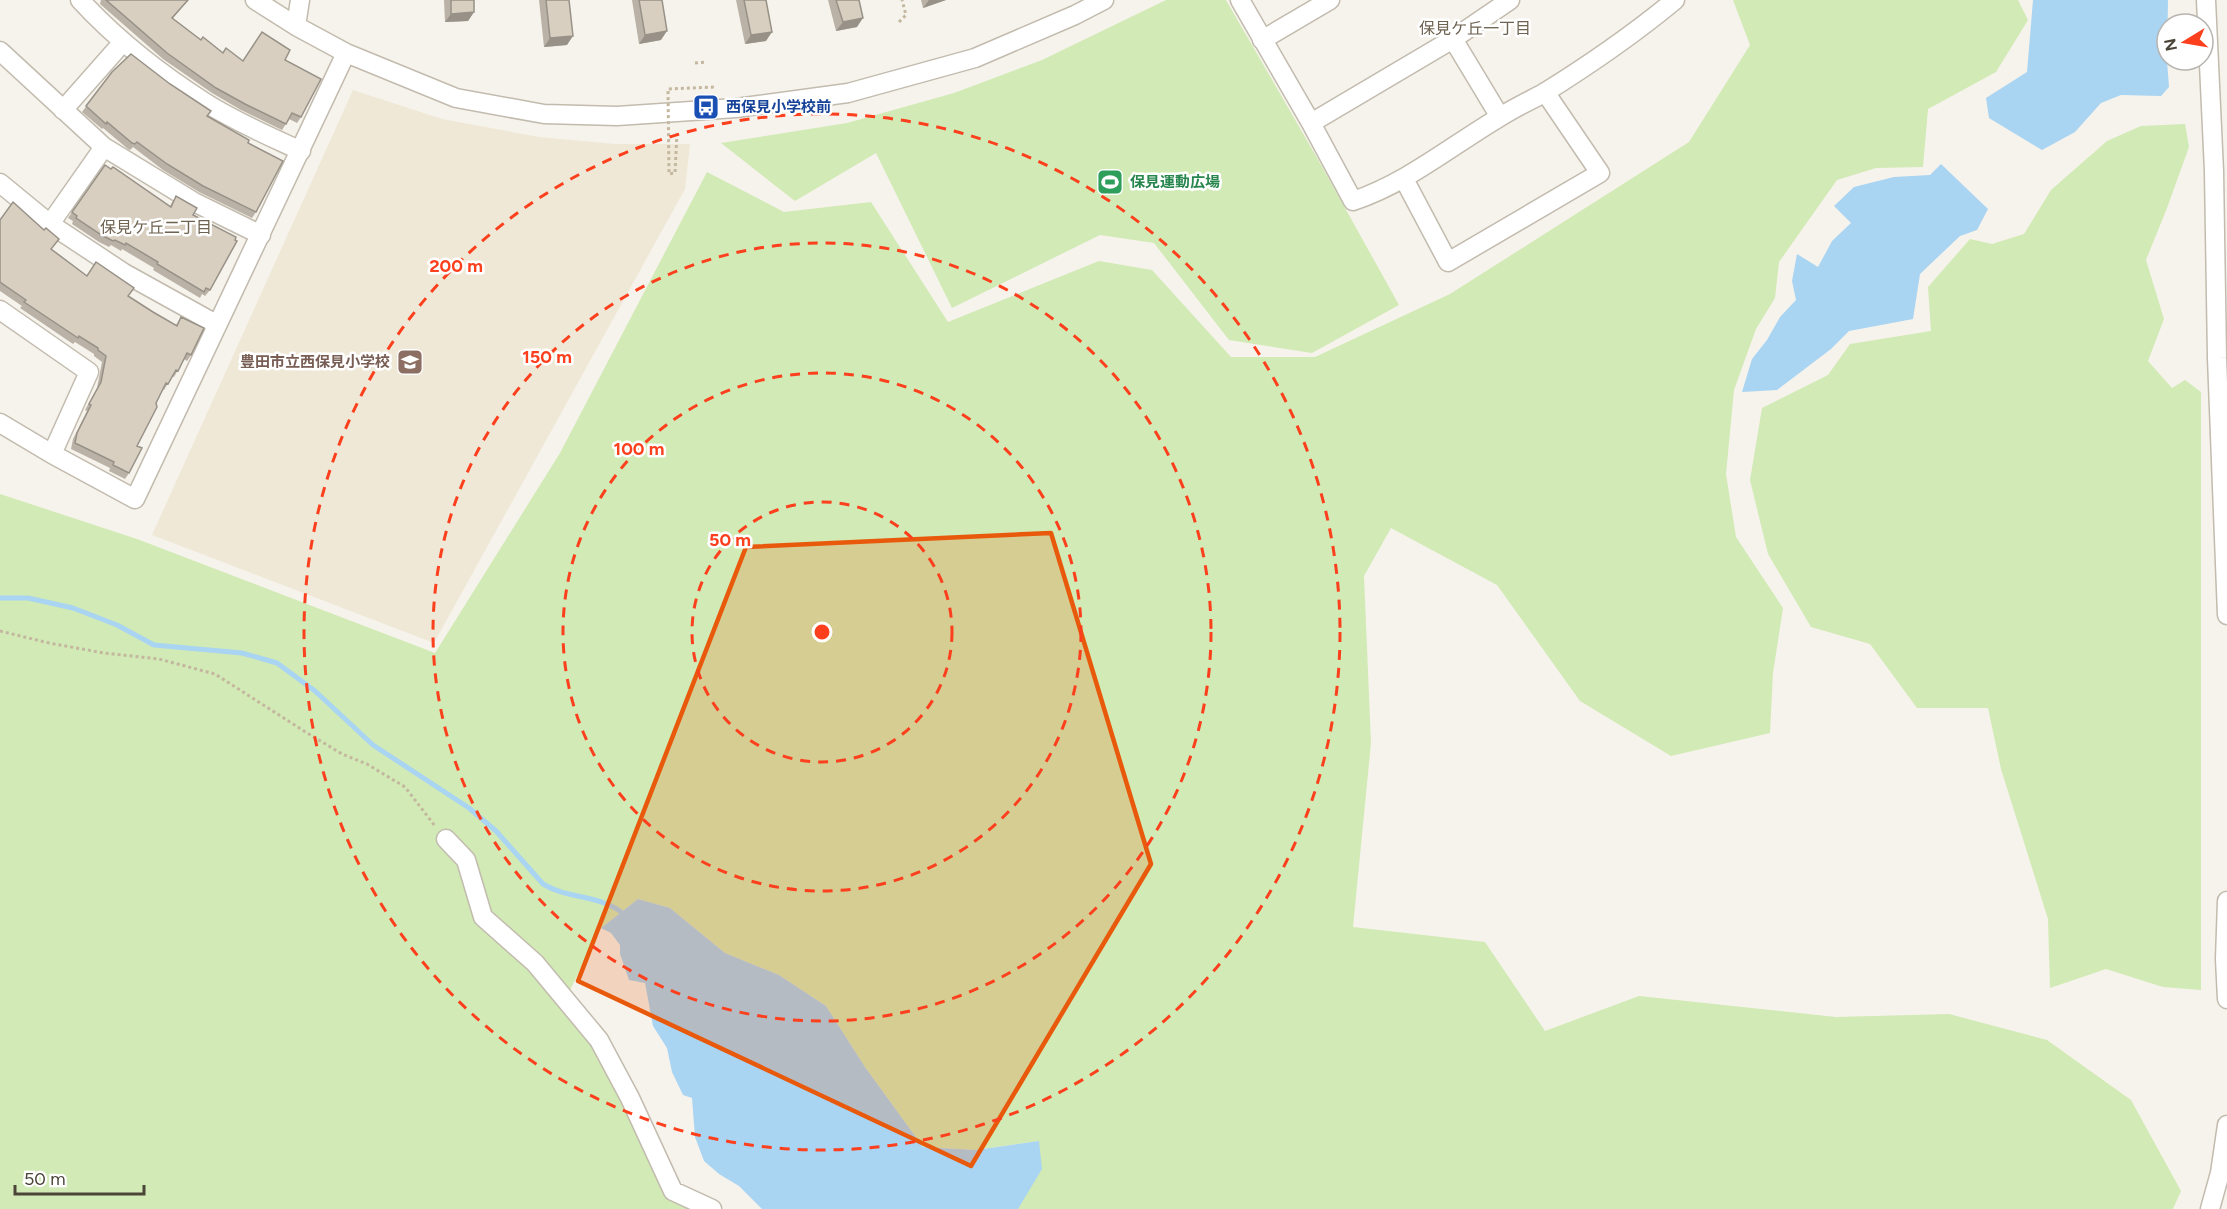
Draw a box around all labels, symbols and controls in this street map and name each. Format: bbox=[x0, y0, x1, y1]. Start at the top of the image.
north arrow bbox=[2155, 12, 2215, 72]
district label: 保見ケ丘一丁目 bbox=[1419, 19, 1531, 38]
text: N bbox=[2160, 37, 2181, 53]
bus stop icon: 西保見小学校前 bbox=[691, 92, 721, 122]
place label: 西保見小学校前 bbox=[726, 98, 831, 116]
sports icon: 保見運動広場 bbox=[1095, 167, 1125, 197]
place label: 保見運動広場 bbox=[1130, 173, 1220, 191]
district label: 保見ケ丘二丁目 bbox=[100, 218, 212, 237]
text: 200 m bbox=[429, 255, 483, 277]
text: 150 m bbox=[522, 346, 572, 368]
school or university icon: 豊田市立西保見小学校 bbox=[395, 347, 425, 377]
place label: 豊田市立西保見小学校 bbox=[240, 353, 390, 371]
text: 100 m bbox=[614, 438, 664, 460]
text: 50 m bbox=[709, 529, 751, 551]
centre of rings bbox=[812, 622, 832, 642]
scale bar bbox=[15, 1158, 144, 1196]
text: 50 m bbox=[24, 1168, 66, 1190]

